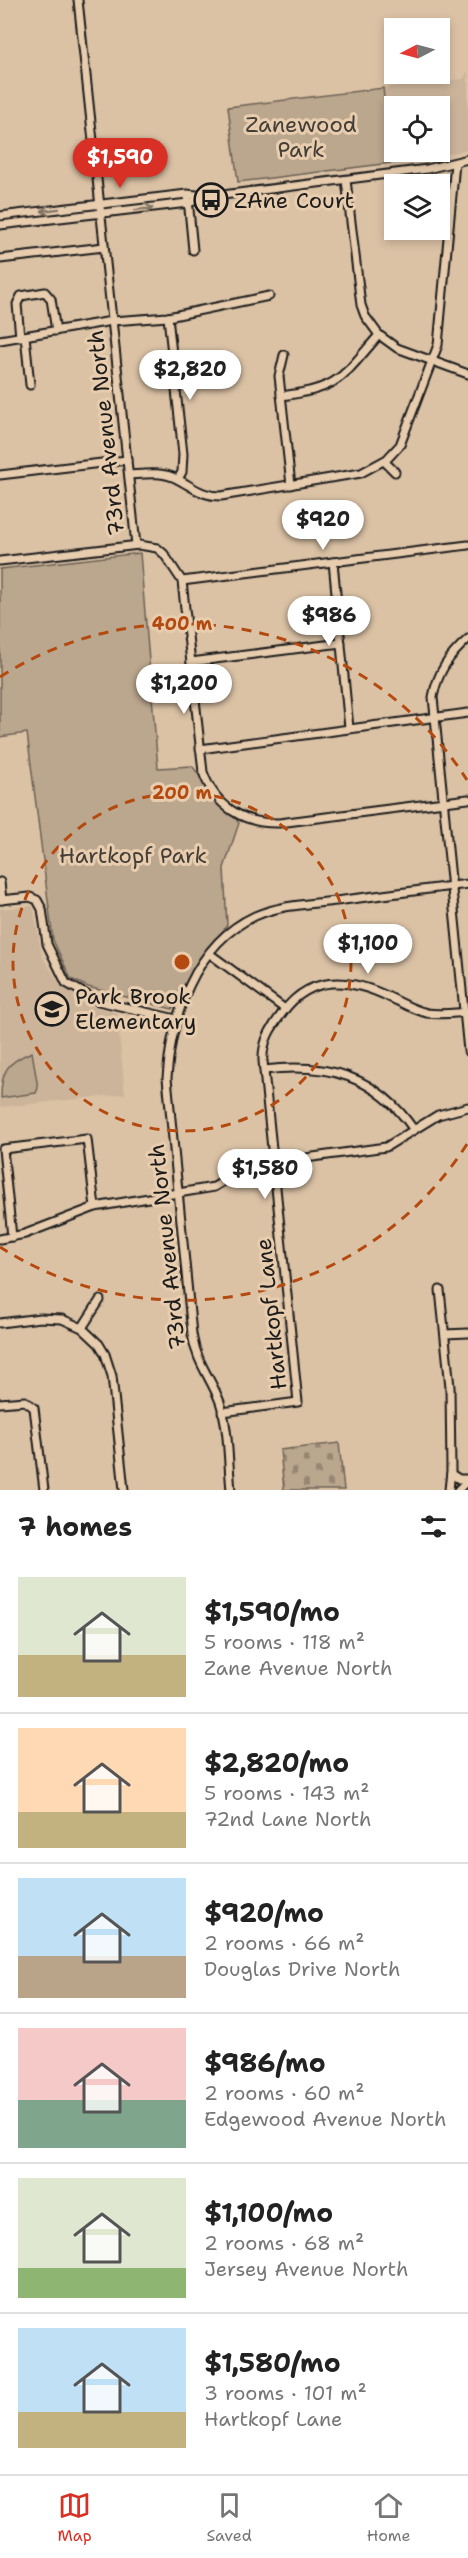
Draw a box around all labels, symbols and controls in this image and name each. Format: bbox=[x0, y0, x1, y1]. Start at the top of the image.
north arrow bbox=[384, 18, 450, 84]
map controls bbox=[384, 18, 450, 240]
button: locate bbox=[384, 96, 450, 162]
park label: Zanewood Park bbox=[245, 110, 357, 164]
pin: $1,590 bbox=[71, 138, 169, 189]
text: $1,590 bbox=[87, 144, 153, 170]
button: layers bbox=[384, 174, 450, 240]
bus stop icon: ZAne Court bbox=[193, 182, 229, 218]
place label: ZAne Court bbox=[234, 186, 354, 215]
one-way arrow bbox=[134, 203, 154, 214]
one-way arrow bbox=[40, 205, 60, 216]
street label: 73rd Avenue North bbox=[81, 329, 131, 537]
pin: $2,820 bbox=[141, 350, 239, 401]
text: $2,820 bbox=[153, 356, 227, 382]
pin: $920 bbox=[287, 500, 359, 551]
text: $920 bbox=[296, 506, 350, 532]
pin: $986 bbox=[293, 596, 365, 647]
text: $986 bbox=[302, 602, 357, 628]
text: 400 m bbox=[152, 612, 213, 636]
pin: $1,200 bbox=[135, 664, 233, 715]
text: $1,200 bbox=[150, 670, 218, 696]
text: 200 m bbox=[152, 781, 213, 805]
park label: Hartkopf Park bbox=[59, 841, 207, 870]
pin: $1,100 bbox=[319, 924, 417, 975]
text: $1,100 bbox=[337, 930, 399, 956]
centre of rings bbox=[172, 952, 192, 972]
place label: Park Brook Elementary bbox=[75, 982, 196, 1036]
school or university icon: Park Brook Elementary bbox=[34, 991, 70, 1027]
street label: 73rd Avenue North bbox=[142, 1143, 192, 1351]
pin: $1,580 bbox=[216, 1149, 314, 1200]
text: $1,580 bbox=[231, 1155, 299, 1181]
street label: Hartkopf Lane bbox=[249, 1237, 293, 1391]
text: 7 homes bbox=[18, 1509, 132, 1544]
icon: filters bbox=[417, 1510, 450, 1543]
text: $1,590/mo bbox=[204, 1594, 340, 1629]
icon: home bbox=[66, 1601, 138, 1673]
text: 5 rooms · 118 m² bbox=[204, 1629, 365, 1655]
text: Zane Avenue North bbox=[204, 1655, 392, 1681]
text: $2,820/mo bbox=[204, 1745, 349, 1780]
icon: home bbox=[66, 1752, 138, 1824]
text: 5 rooms · 143 m² bbox=[204, 1780, 369, 1806]
text: 72nd Lane North bbox=[204, 1806, 371, 1832]
text: $920/mo bbox=[204, 1895, 324, 1930]
icon: home bbox=[66, 1902, 138, 1974]
text: 2 rooms · 66 m² bbox=[204, 1930, 365, 1956]
text: Douglas Drive North bbox=[204, 1956, 401, 1982]
text: $986/mo bbox=[204, 2045, 326, 2080]
icon: home bbox=[66, 2052, 138, 2124]
text: 2 rooms · 60 m² bbox=[204, 2080, 364, 2106]
text: Edgewood Avenue North bbox=[204, 2106, 446, 2132]
text: $1,100/mo bbox=[204, 2195, 333, 2230]
icon: home bbox=[66, 2202, 138, 2274]
text: 2 rooms · 68 m² bbox=[204, 2230, 364, 2256]
text: Jersey Avenue North bbox=[204, 2256, 408, 2282]
text: $1,580/mo bbox=[204, 2345, 341, 2380]
icon: home bbox=[66, 2352, 138, 2424]
text: 3 rooms · 101 m² bbox=[204, 2380, 367, 2406]
text: Hartkopf Lane bbox=[204, 2406, 342, 2432]
tab: Map bbox=[57, 2489, 92, 2546]
tab: Saved bbox=[206, 2489, 252, 2546]
tab: Home bbox=[367, 2489, 411, 2546]

